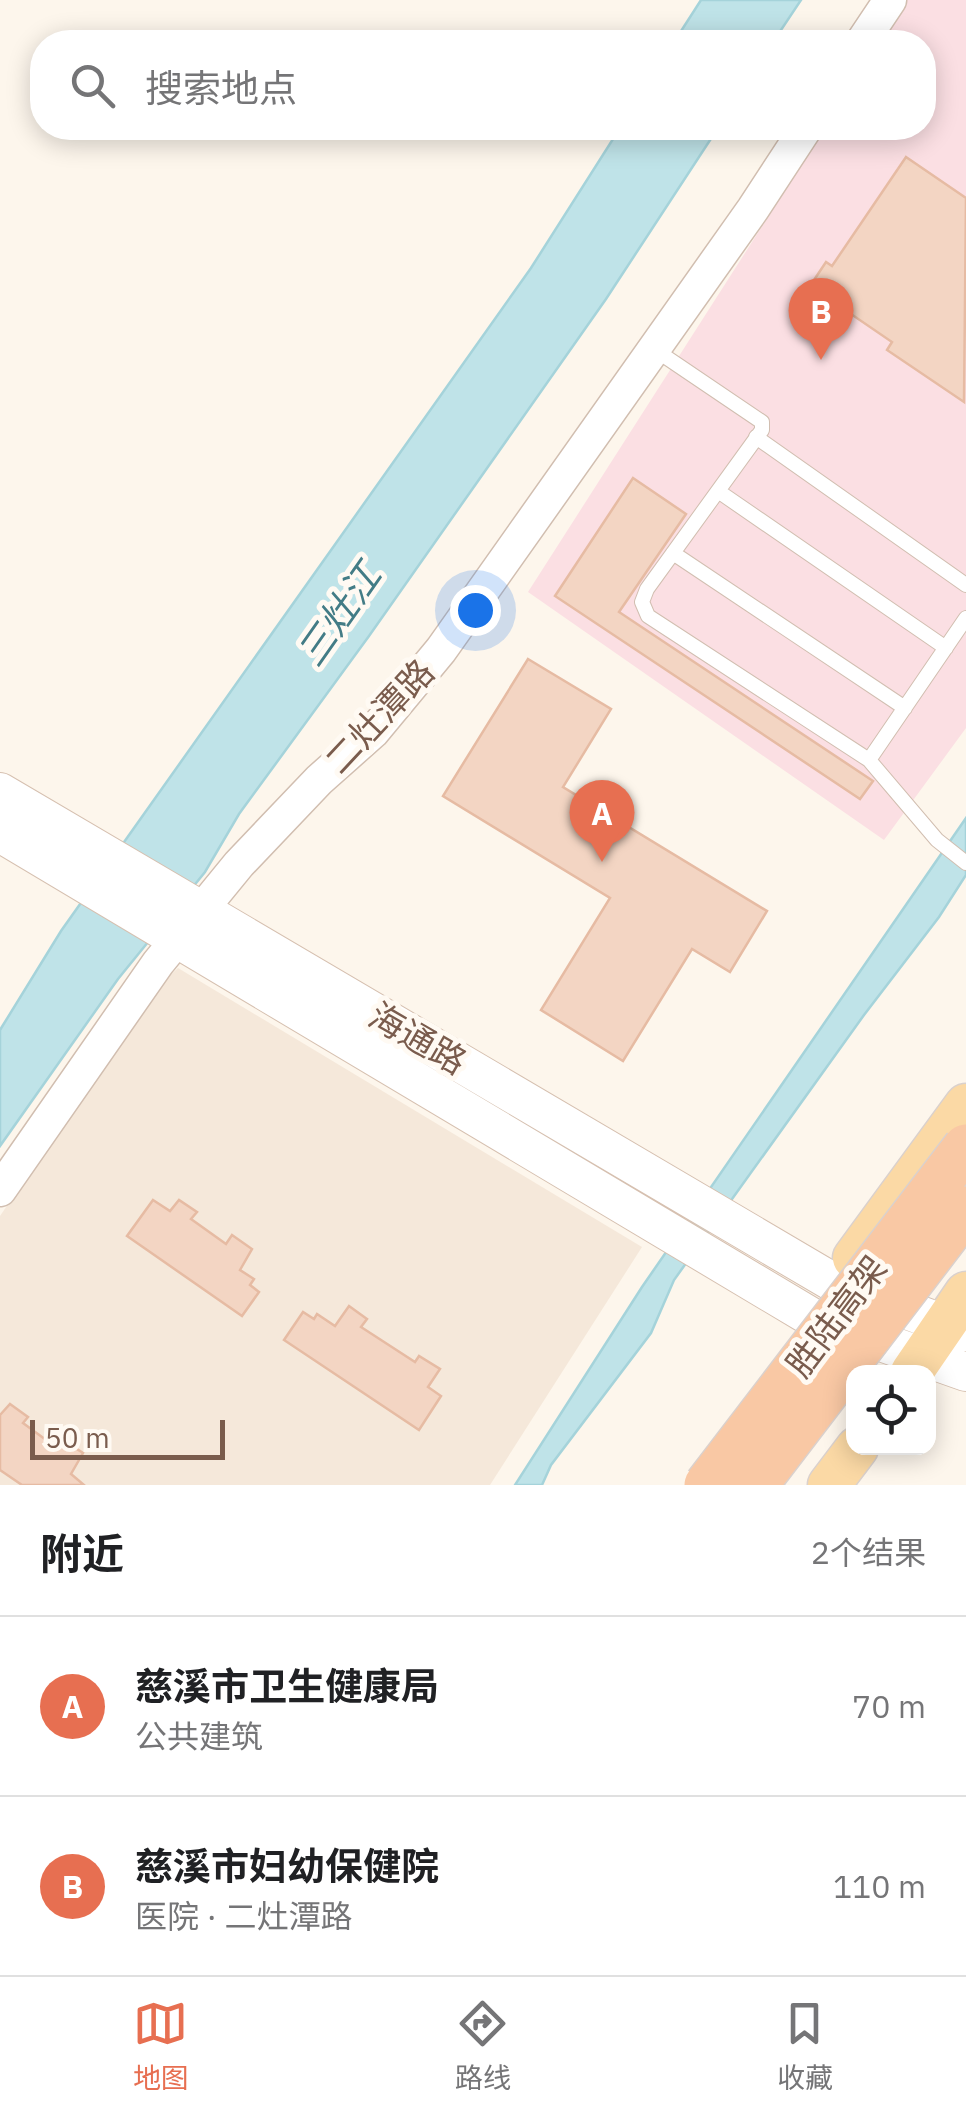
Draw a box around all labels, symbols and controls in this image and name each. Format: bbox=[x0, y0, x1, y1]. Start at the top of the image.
search box bbox=[30, 30, 936, 140]
icon: search bbox=[65, 58, 120, 113]
text: 搜索地点 bbox=[145, 63, 297, 112]
pin: B bbox=[788, 278, 854, 360]
water label: 三灶江 bbox=[285, 550, 393, 675]
your location bbox=[450, 585, 501, 636]
street label: 二灶潭路 bbox=[314, 649, 444, 783]
pin: A bbox=[570, 780, 634, 862]
street label: 海通路 bbox=[361, 992, 475, 1084]
street label: 胜陆高架 bbox=[775, 1246, 897, 1386]
map controls bbox=[846, 1365, 936, 1455]
button: locate bbox=[846, 1365, 936, 1455]
scale bar bbox=[30, 1415, 225, 1460]
text: 50 m bbox=[45, 1419, 110, 1456]
text: 附近 bbox=[40, 1526, 124, 1581]
text: 2个结果 bbox=[811, 1531, 926, 1573]
text: 慈溪市卫生健康局 bbox=[135, 1661, 439, 1710]
text: A bbox=[62, 1685, 83, 1727]
text: 70 m bbox=[852, 1685, 926, 1727]
text: 公共建筑 bbox=[135, 1715, 263, 1757]
text: 慈溪市妇幼保健院 bbox=[135, 1841, 439, 1890]
text: B bbox=[62, 1865, 83, 1907]
text: 110 m bbox=[833, 1865, 926, 1907]
text: 医院 · 二灶潭路 bbox=[135, 1895, 353, 1937]
tab: 地图 bbox=[133, 1996, 189, 2096]
tab: 路线 bbox=[455, 1996, 511, 2096]
tab: 收藏 bbox=[777, 1996, 833, 2096]

